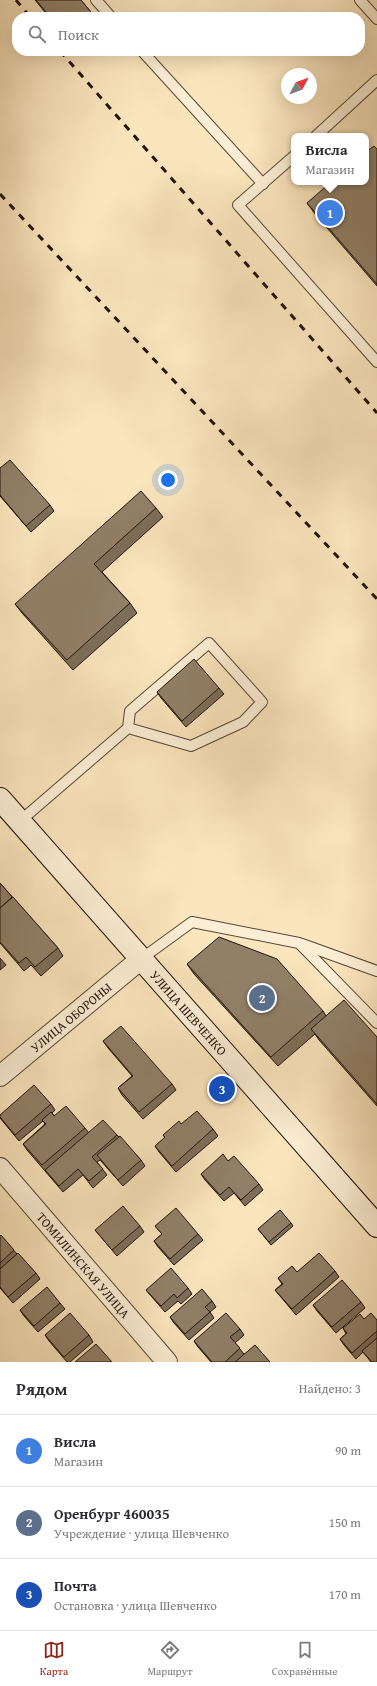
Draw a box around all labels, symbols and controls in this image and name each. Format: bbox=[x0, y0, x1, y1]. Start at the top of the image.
search box bbox=[12, 12, 365, 56]
icon: search bbox=[26, 23, 48, 45]
text: Поиск bbox=[58, 24, 99, 45]
north arrow bbox=[281, 68, 317, 104]
popup bbox=[291, 133, 369, 185]
text: Висла bbox=[306, 139, 348, 160]
text: Магазин bbox=[306, 160, 355, 179]
pin: 1 bbox=[317, 198, 343, 228]
your location bbox=[158, 470, 178, 490]
street label: УЛИЦА ШЕВЧЕНКО bbox=[146, 966, 232, 1059]
street label: УЛИЦА ОБОРОНЫ bbox=[26, 978, 116, 1057]
pin: 2 bbox=[249, 983, 275, 1013]
pin: 3 bbox=[209, 1074, 235, 1104]
street label: ТОМИЛИНСКАЯ УЛИЦА bbox=[32, 1208, 135, 1322]
text: Рядом bbox=[16, 1376, 67, 1401]
text: Найдено: 3 bbox=[299, 1379, 361, 1398]
text: Висла bbox=[54, 1431, 96, 1452]
text: 1 bbox=[26, 1441, 32, 1460]
text: 90 m bbox=[335, 1441, 361, 1460]
text: Магазин bbox=[54, 1452, 103, 1471]
text: Оренбург 460035 bbox=[54, 1503, 170, 1524]
text: 2 bbox=[26, 1513, 32, 1532]
text: 150 m bbox=[329, 1513, 361, 1532]
text: Учреждение · улица Шевченко bbox=[54, 1524, 229, 1543]
text: Почта bbox=[54, 1575, 97, 1596]
text: 3 bbox=[26, 1585, 32, 1604]
text: 170 m bbox=[329, 1585, 361, 1604]
text: Остановка · улица Шевченко bbox=[54, 1596, 217, 1615]
tab: Карта bbox=[40, 1639, 68, 1679]
tab: Маршрут bbox=[147, 1639, 192, 1679]
tab: Сохранённые bbox=[272, 1639, 337, 1679]

